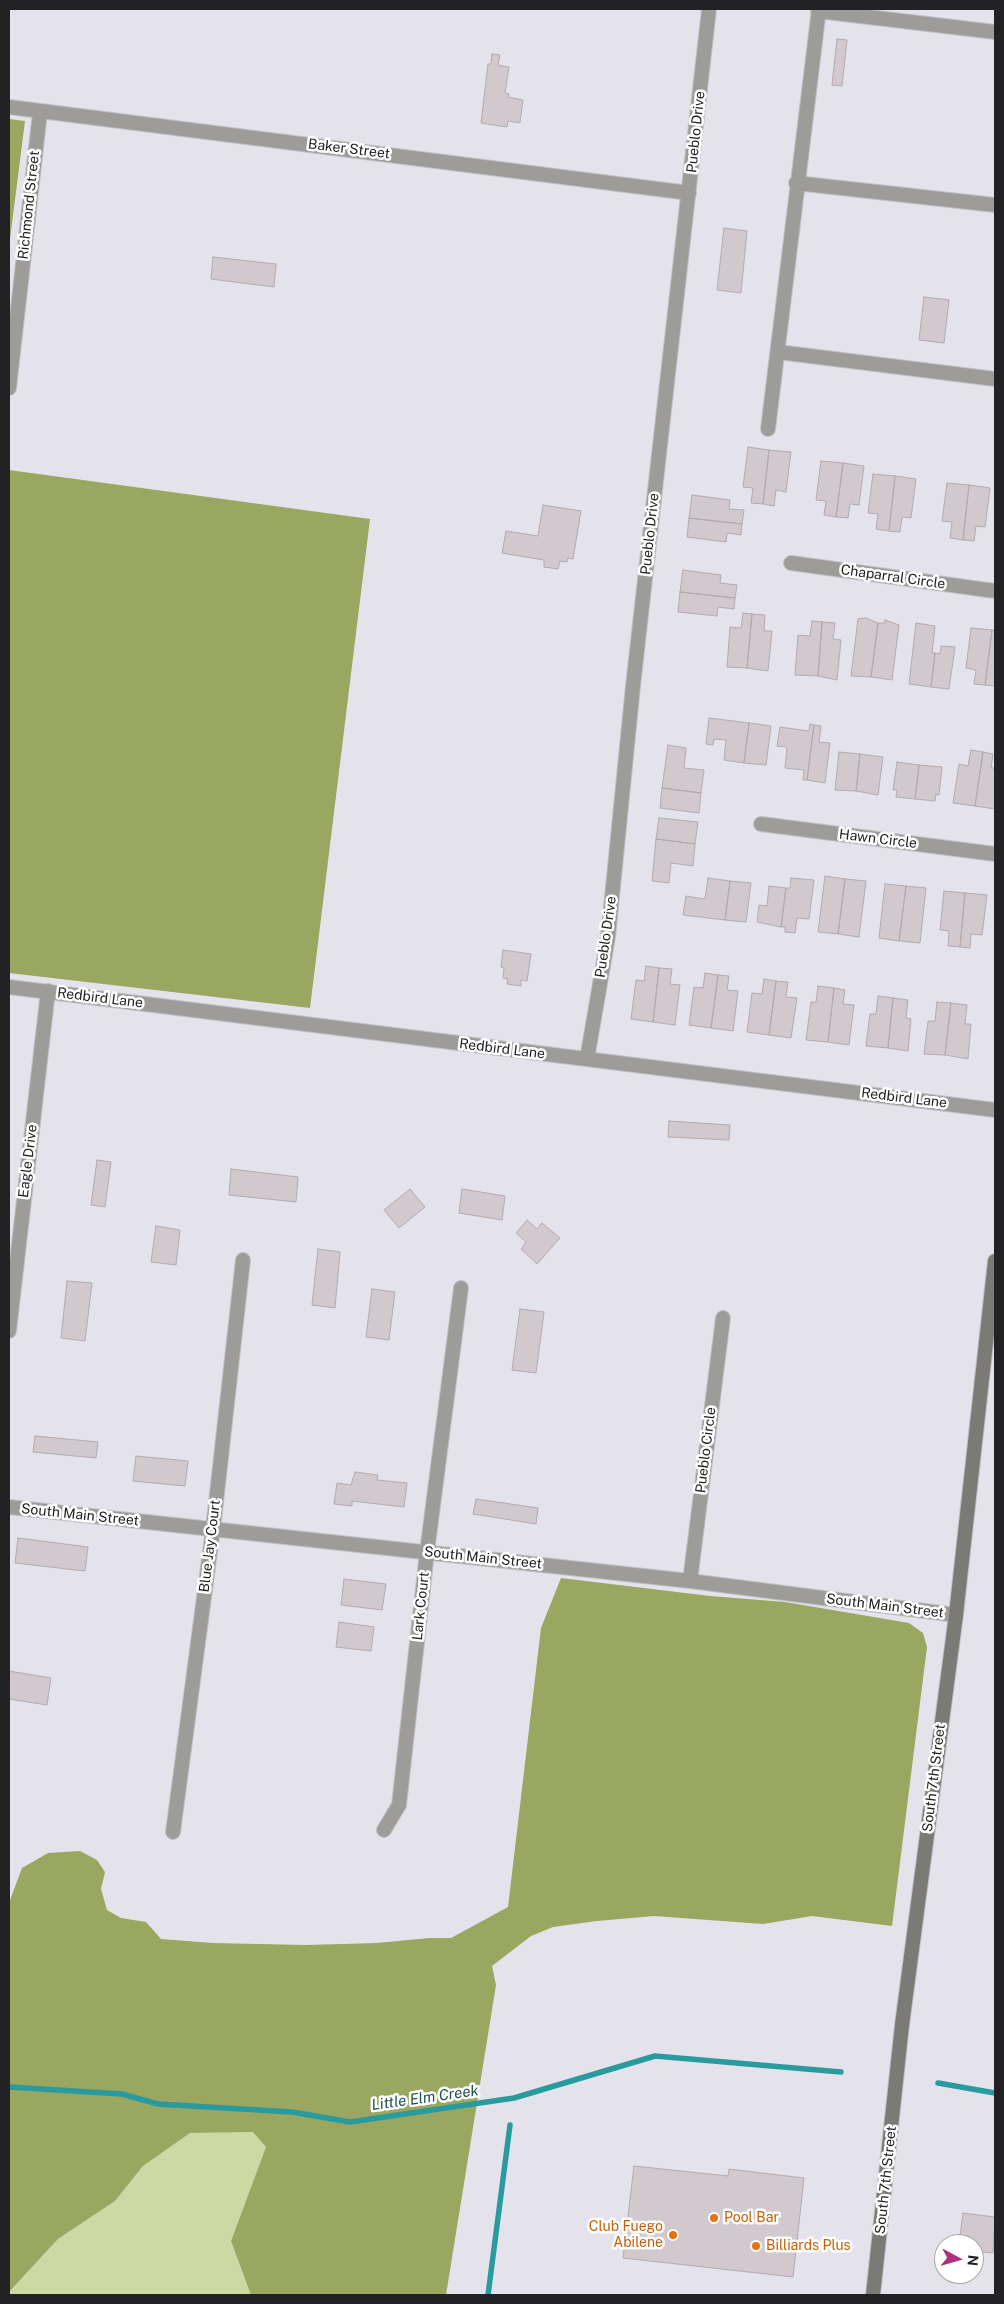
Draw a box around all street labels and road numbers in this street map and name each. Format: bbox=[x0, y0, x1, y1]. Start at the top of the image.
street label: Pueblo Drive bbox=[683, 90, 709, 174]
street label: Baker Street bbox=[307, 136, 391, 162]
street label: Richmond Street bbox=[15, 150, 43, 260]
street label: Pueblo Drive bbox=[637, 492, 663, 576]
street label: Chaparral Circle bbox=[840, 561, 946, 593]
street label: Hawn Circle bbox=[838, 826, 918, 852]
street label: Pueblo Drive bbox=[592, 895, 620, 979]
street label: Redbird Lane bbox=[56, 984, 144, 1012]
street label: Redbird Lane bbox=[458, 1035, 546, 1063]
street label: Redbird Lane bbox=[860, 1084, 948, 1112]
street label: Eagle Drive bbox=[15, 1123, 41, 1199]
street label: Pueblo Circle bbox=[692, 1406, 720, 1494]
street label: Blue Jay Court bbox=[196, 1499, 224, 1593]
street label: South Main Street bbox=[20, 1500, 140, 1530]
street label: South Main Street bbox=[423, 1543, 543, 1573]
street label: Lark Court bbox=[409, 1571, 433, 1641]
street label: South Main Street bbox=[825, 1590, 945, 1622]
street label: South 7th Street bbox=[919, 1723, 949, 1833]
street label: South 7th Street bbox=[872, 2125, 900, 2235]

